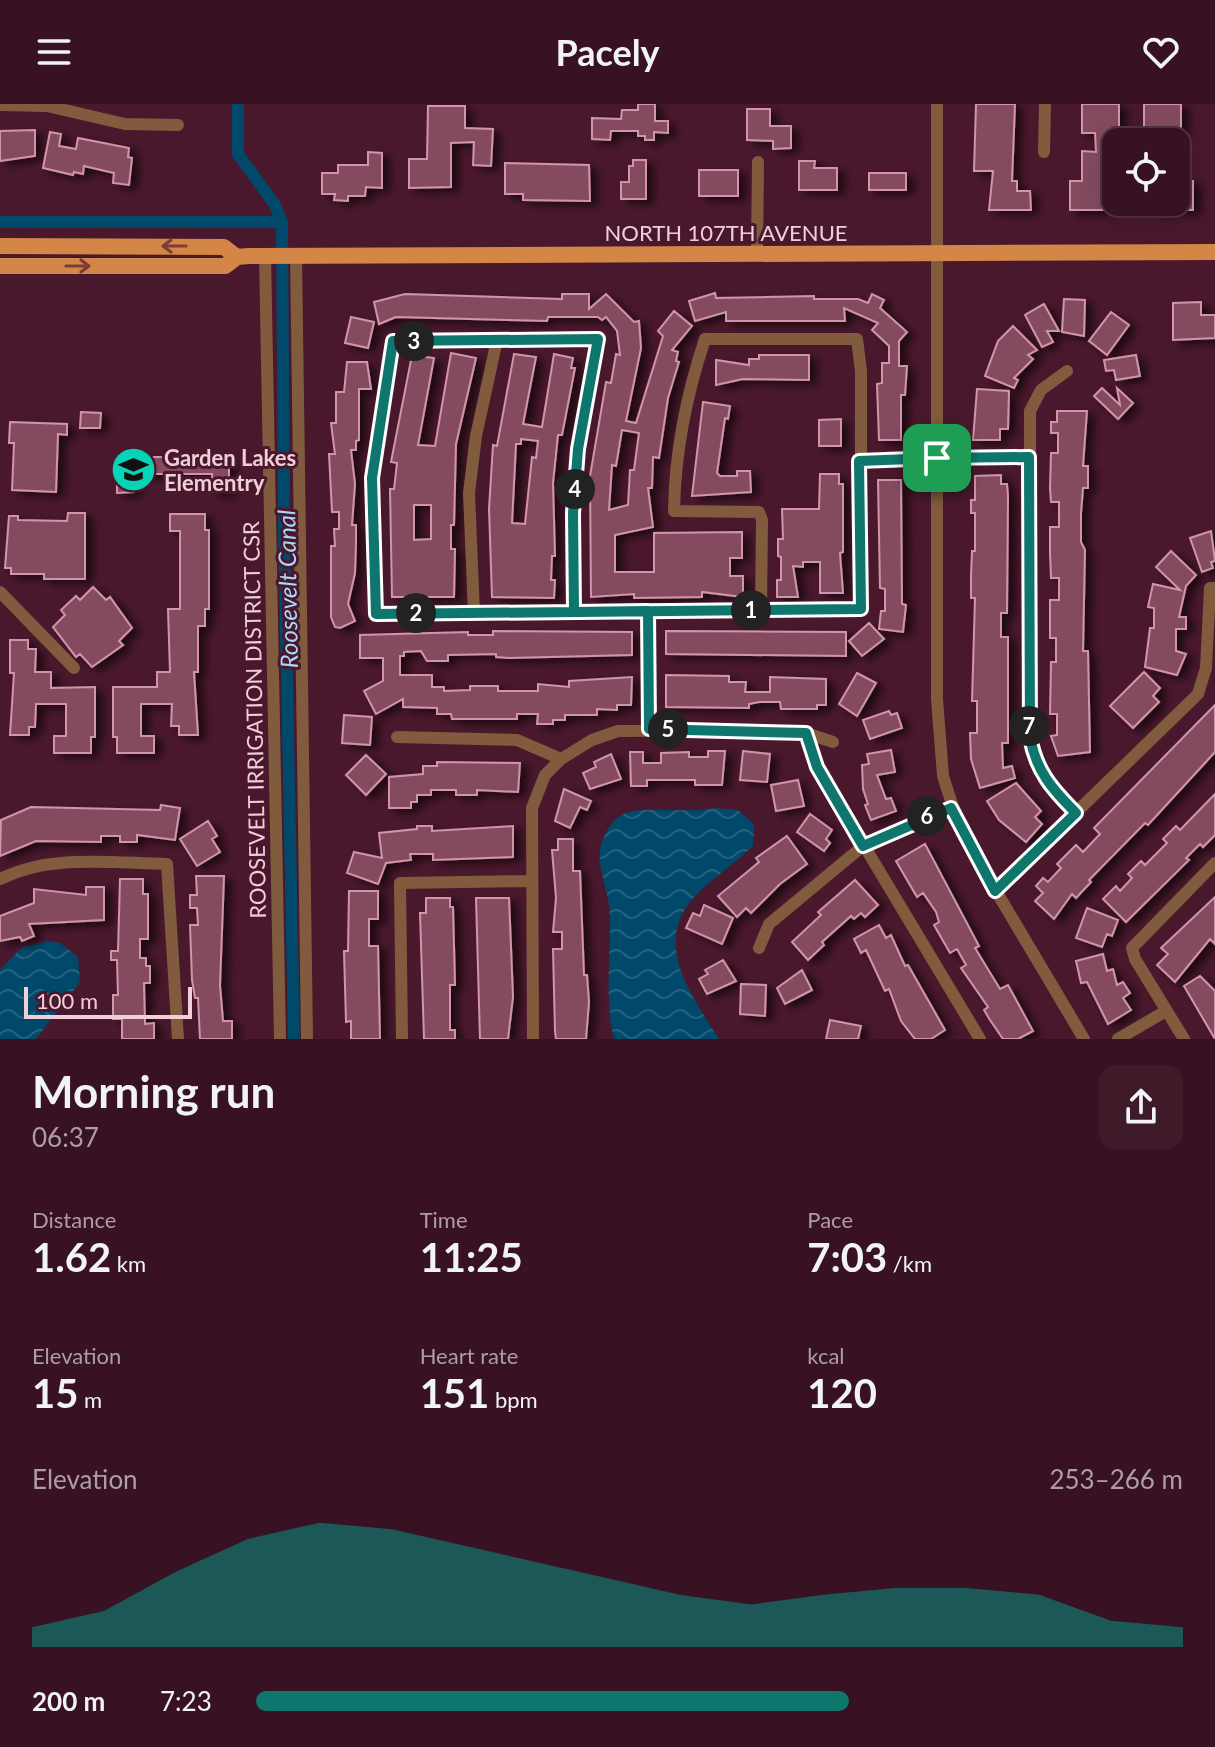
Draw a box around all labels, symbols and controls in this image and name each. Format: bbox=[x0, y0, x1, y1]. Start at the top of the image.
icon: menu bbox=[32, 30, 76, 74]
text: Pacely bbox=[555, 30, 660, 74]
icon: heart bbox=[1139, 30, 1183, 74]
map controls bbox=[1102, 128, 1190, 216]
button: locate bbox=[1102, 128, 1190, 216]
street label: NORTH 107TH AVENUE bbox=[604, 219, 848, 246]
one-way arrow bbox=[161, 238, 188, 254]
one-way arrow bbox=[64, 258, 91, 274]
pin: 3 bbox=[394, 321, 434, 361]
text: 3 bbox=[408, 327, 420, 354]
pin bbox=[903, 424, 971, 492]
icon: arrive bbox=[915, 436, 959, 480]
place label: Garden Lakes Elementry bbox=[164, 444, 296, 496]
school or university icon: Garden Lakes Elementry bbox=[109, 446, 157, 494]
pin: 4 bbox=[555, 469, 595, 509]
text: 4 bbox=[569, 475, 581, 502]
water label: Roosevelt Canal bbox=[271, 509, 303, 669]
street label: ROOSEVELT IRRIGATION DISTRICT CSR bbox=[237, 521, 271, 919]
pin: 1 bbox=[731, 590, 771, 630]
pin: 2 bbox=[396, 593, 436, 633]
text: 1 bbox=[745, 596, 757, 623]
text: 2 bbox=[410, 599, 422, 626]
pin: 7 bbox=[1009, 706, 1049, 746]
pin: 5 bbox=[648, 709, 688, 749]
text: 7 bbox=[1023, 712, 1035, 739]
text: 5 bbox=[662, 715, 674, 742]
pin: 6 bbox=[907, 796, 947, 836]
text: 6 bbox=[921, 802, 933, 829]
scale bar bbox=[24, 983, 192, 1019]
text: 100 m bbox=[36, 987, 98, 1014]
text: Morning run bbox=[32, 1065, 275, 1117]
button: share bbox=[1099, 1065, 1183, 1149]
text: 06:37 bbox=[32, 1121, 99, 1153]
text: Distance bbox=[32, 1206, 116, 1233]
text: Time bbox=[420, 1206, 468, 1233]
text: Pace bbox=[807, 1206, 853, 1233]
text: 1.62 bbox=[32, 1233, 111, 1281]
text: 11:25 bbox=[420, 1233, 523, 1281]
text: 7:03 bbox=[807, 1233, 887, 1281]
text: km bbox=[111, 1250, 146, 1277]
text: /km bbox=[887, 1250, 932, 1277]
text: Elevation bbox=[32, 1342, 121, 1369]
text: Heart rate bbox=[420, 1342, 518, 1369]
text: kcal bbox=[807, 1342, 845, 1369]
text: 15 bbox=[32, 1369, 78, 1417]
text: 151 bbox=[420, 1369, 489, 1417]
text: 120 bbox=[807, 1369, 877, 1417]
text: m bbox=[78, 1386, 102, 1413]
text: bpm bbox=[489, 1386, 538, 1413]
text: Elevation bbox=[32, 1463, 138, 1495]
text: 253–266 m bbox=[1049, 1463, 1183, 1495]
text: 200 m bbox=[32, 1685, 105, 1717]
text: 7:23 bbox=[160, 1685, 212, 1717]

